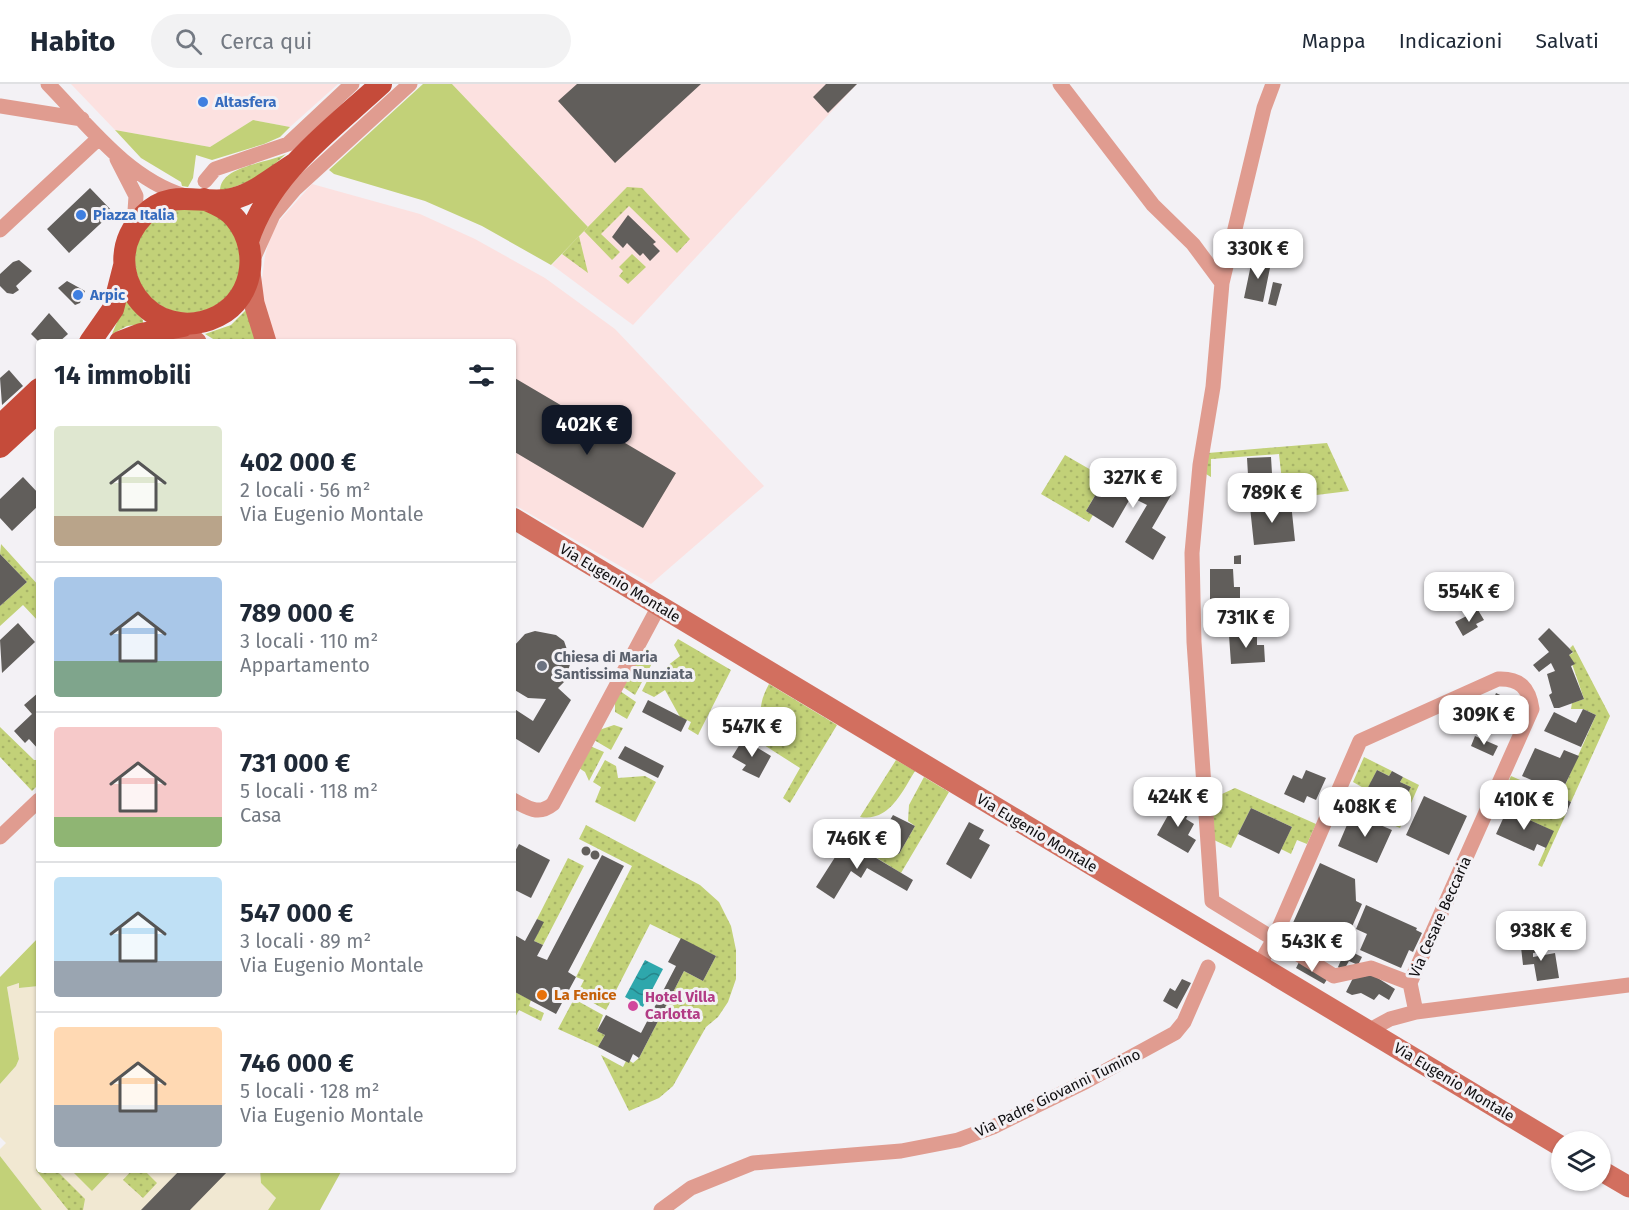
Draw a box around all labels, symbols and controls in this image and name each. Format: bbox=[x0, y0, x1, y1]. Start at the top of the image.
search box bbox=[151, 14, 571, 68]
text: Habito bbox=[30, 25, 115, 58]
icon: search bbox=[172, 25, 205, 58]
text: Cerca qui bbox=[220, 28, 312, 55]
text: Mappa bbox=[1302, 28, 1366, 54]
text: Indicazioni bbox=[1399, 28, 1502, 54]
text: Salvati bbox=[1535, 28, 1599, 54]
place label: Altasfera bbox=[214, 93, 276, 111]
marker: Altasfera bbox=[196, 95, 210, 109]
place label: Piazza Italia bbox=[93, 206, 175, 224]
marker: Piazza Italia bbox=[74, 208, 88, 222]
pin: 330K € bbox=[1209, 229, 1307, 280]
text: 330K € bbox=[1227, 236, 1289, 260]
place label: Arpic bbox=[89, 286, 126, 304]
marker: Arpic bbox=[71, 288, 85, 302]
icon: filters bbox=[465, 359, 498, 392]
text: 14 immobili bbox=[54, 360, 191, 391]
pin: 402K € bbox=[538, 405, 636, 456]
text: 402K € bbox=[556, 412, 618, 436]
text: 402 000 € bbox=[240, 447, 356, 478]
icon: home bbox=[102, 450, 174, 522]
pin: 327K € bbox=[1084, 458, 1182, 509]
text: 327K € bbox=[1104, 465, 1162, 489]
pin: 789K € bbox=[1223, 473, 1321, 524]
text: 2 locali · 56 m² bbox=[240, 478, 371, 502]
text: 789K € bbox=[1242, 480, 1302, 504]
text: Via Eugenio Montale bbox=[240, 502, 424, 526]
street label: Via Eugenio Montale bbox=[556, 540, 684, 626]
pin: 554K € bbox=[1420, 572, 1518, 623]
text: 554K € bbox=[1438, 579, 1500, 603]
text: 789 000 € bbox=[240, 598, 354, 629]
pin: 731K € bbox=[1197, 598, 1295, 649]
icon: home bbox=[102, 601, 174, 673]
text: 731K € bbox=[1217, 605, 1275, 629]
text: 3 locali · 110 m² bbox=[240, 629, 378, 653]
place label: Chiesa di Maria Santissima Nunziata bbox=[554, 648, 693, 683]
text: Appartamento bbox=[240, 653, 370, 677]
marker: Chiesa di Maria Santissima Nunziata bbox=[535, 659, 549, 673]
pin: 309K € bbox=[1435, 695, 1533, 746]
text: 309K € bbox=[1453, 702, 1515, 726]
pin: 547K € bbox=[703, 707, 801, 758]
text: 547K € bbox=[722, 714, 782, 738]
text: 731 000 € bbox=[240, 748, 350, 779]
icon: home bbox=[102, 751, 174, 823]
pin: 424K € bbox=[1129, 777, 1227, 828]
text: 5 locali · 118 m² bbox=[240, 779, 378, 803]
pin: 410K € bbox=[1475, 780, 1573, 831]
text: 424K € bbox=[1147, 784, 1209, 808]
pin: 408K € bbox=[1316, 787, 1414, 838]
text: 410K € bbox=[1494, 787, 1554, 811]
street label: Via Eugenio Montale bbox=[973, 790, 1101, 876]
text: 408K € bbox=[1333, 794, 1397, 818]
text: Casa bbox=[240, 803, 282, 827]
pin: 746K € bbox=[808, 819, 906, 870]
text: 746K € bbox=[827, 826, 887, 850]
street label: Via Cesare Beccaria bbox=[1405, 853, 1475, 981]
text: 547 000 € bbox=[240, 898, 353, 929]
icon: home bbox=[102, 901, 174, 973]
pin: 938K € bbox=[1492, 911, 1590, 962]
text: 938K € bbox=[1510, 918, 1572, 942]
pin: 543K € bbox=[1263, 922, 1361, 973]
text: 3 locali · 89 m² bbox=[240, 929, 371, 953]
text: 543K € bbox=[1281, 929, 1343, 953]
text: Via Eugenio Montale bbox=[240, 953, 424, 977]
place label: La Fenice bbox=[554, 986, 616, 1004]
marker: La Fenice bbox=[535, 988, 549, 1002]
place label: Hotel Villa Carlotta bbox=[645, 988, 715, 1023]
marker: Hotel Villa Carlotta bbox=[626, 999, 640, 1013]
street label: Via Eugenio Montale bbox=[1390, 1039, 1518, 1125]
street label: Via Padre Giovanni Tumino bbox=[973, 1045, 1143, 1141]
text: 746 000 € bbox=[240, 1048, 354, 1079]
icon: home bbox=[102, 1051, 174, 1123]
text: 5 locali · 128 m² bbox=[240, 1079, 380, 1103]
text: Via Eugenio Montale bbox=[240, 1103, 424, 1127]
map controls bbox=[1551, 1131, 1611, 1191]
button: layers bbox=[1551, 1131, 1611, 1191]

